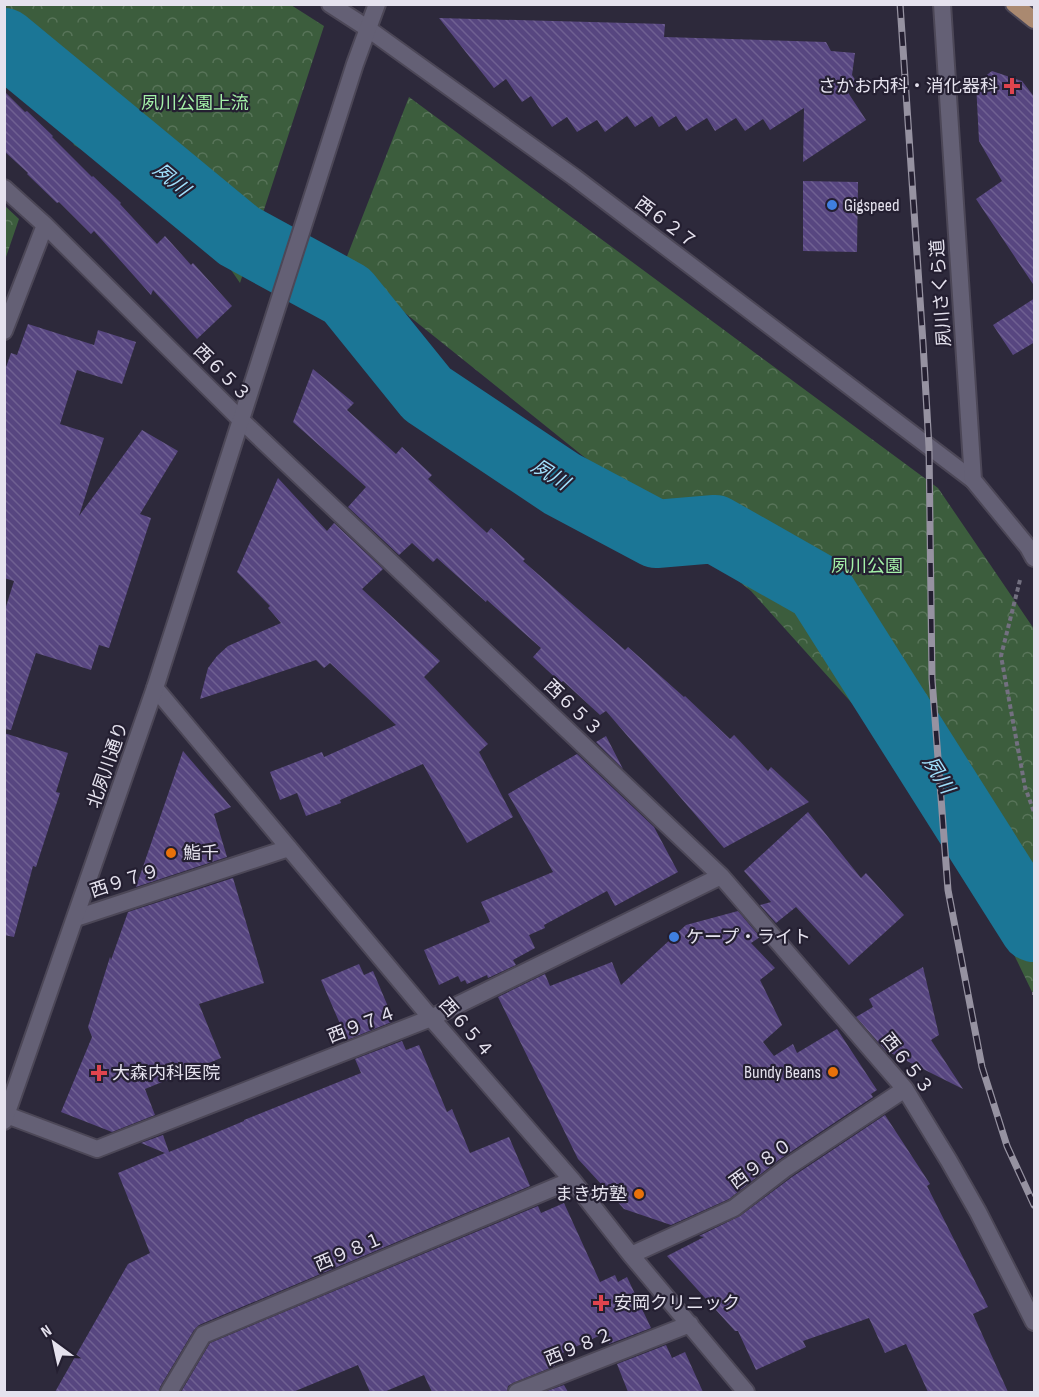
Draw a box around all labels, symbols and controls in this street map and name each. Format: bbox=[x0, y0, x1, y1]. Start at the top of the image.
place label: さかお内科・消化器科 bbox=[818, 76, 998, 97]
marker: さかお内科・消化器科 bbox=[1003, 77, 1021, 95]
park label: 夙川公園上流 bbox=[141, 93, 249, 114]
water label: 夙川 bbox=[148, 158, 196, 203]
street label: 西６２７ bbox=[631, 193, 701, 253]
place label: Gigspeed bbox=[844, 195, 899, 216]
marker: Gigspeed bbox=[825, 198, 839, 212]
street label: 夙川さくら道 bbox=[927, 238, 955, 348]
street label: 西６５３ bbox=[189, 340, 255, 406]
water label: 夙川 bbox=[527, 454, 575, 497]
park label: 夙川公園 bbox=[831, 556, 903, 577]
street label: 西６５３ bbox=[540, 675, 606, 741]
street label: 北夙川通り bbox=[83, 719, 133, 811]
water label: 夙川 bbox=[917, 752, 960, 800]
place label: 鮨千 bbox=[183, 843, 219, 864]
marker: 鮨千 bbox=[164, 846, 178, 860]
street label: 西９７９ bbox=[88, 860, 162, 902]
place label: ケープ・ライト bbox=[686, 927, 811, 948]
marker: ケープ・ライト bbox=[667, 930, 681, 944]
street label: 西６５４ bbox=[434, 994, 498, 1062]
street label: 西９７４ bbox=[325, 1002, 399, 1048]
street label: 西６５３ bbox=[877, 1029, 937, 1099]
place label: Bundy Beans bbox=[744, 1062, 821, 1083]
place label: 大森内科医院 bbox=[112, 1063, 220, 1084]
marker: 大森内科医院 bbox=[90, 1064, 108, 1082]
marker: Bundy Beans bbox=[826, 1065, 840, 1079]
street label: 西９８０ bbox=[726, 1134, 796, 1194]
place label: まき坊塾 bbox=[555, 1184, 627, 1205]
marker: まき坊塾 bbox=[632, 1187, 646, 1201]
street label: 西９８１ bbox=[312, 1228, 386, 1276]
place label: 安岡クリニック bbox=[614, 1293, 740, 1314]
marker: 安岡クリニック bbox=[592, 1294, 610, 1312]
north arrow bbox=[24, 1313, 84, 1373]
text: N bbox=[38, 1321, 55, 1342]
street label: 西９８２ bbox=[542, 1324, 616, 1370]

